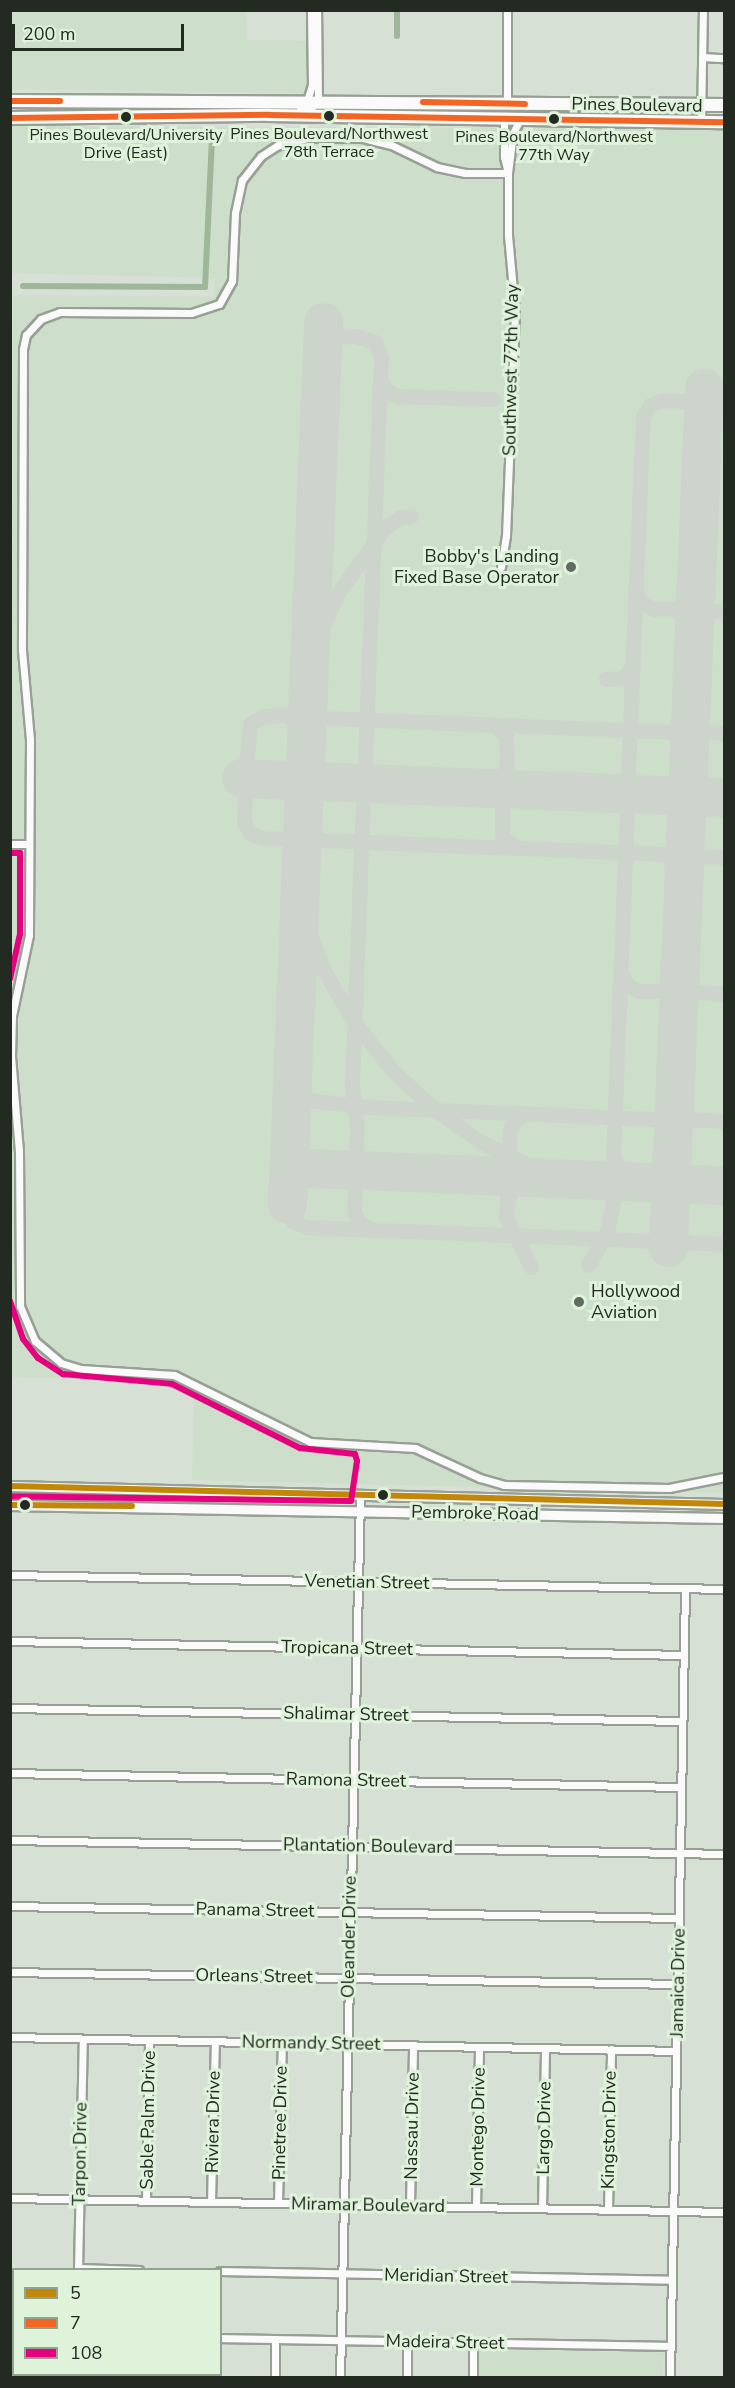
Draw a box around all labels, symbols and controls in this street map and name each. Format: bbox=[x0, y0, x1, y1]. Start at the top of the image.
scale bar bbox=[15, 12, 188, 50]
text: 200 m bbox=[23, 22, 75, 46]
street label: Pines Boulevard bbox=[571, 93, 703, 117]
marker: Pines Boulevard/Northwest 78th Terrace bbox=[323, 110, 335, 122]
marker: Pines Boulevard/University Drive (East) bbox=[120, 111, 132, 123]
marker: Pines Boulevard/Northwest 77th Way bbox=[548, 113, 560, 125]
place label: Pines Boulevard/Northwest 78th Terrace bbox=[230, 124, 428, 162]
place label: Pines Boulevard/University Drive (East) bbox=[29, 125, 223, 163]
place label: Pines Boulevard/Northwest 77th Way bbox=[455, 127, 653, 165]
street label: Southwest 77th Way bbox=[499, 284, 523, 456]
place label: Bobby's Landing Fixed Base Operator bbox=[394, 546, 559, 588]
marker: Bobby's Landing Fixed Base Operator bbox=[564, 560, 578, 574]
place label: Hollywood Aviation bbox=[591, 1281, 680, 1324]
marker: Hollywood Aviation bbox=[572, 1295, 586, 1309]
unlabelled marker bbox=[377, 1489, 389, 1501]
unlabelled marker bbox=[19, 1499, 31, 1511]
street label: Pembroke Road bbox=[411, 1501, 539, 1525]
street label: Venetian Street bbox=[304, 1570, 430, 1594]
street label: Tropicana Street bbox=[281, 1636, 413, 1660]
street label: Shalimar Street bbox=[283, 1702, 409, 1726]
street label: Ramona Street bbox=[286, 1768, 406, 1792]
street label: Plantation Boulevard bbox=[283, 1834, 453, 1858]
street label: Oleander Drive bbox=[337, 1876, 361, 1998]
street label: Panama Street bbox=[195, 1898, 315, 1922]
street label: Jamaica Drive bbox=[666, 1928, 690, 2038]
street label: Orleans Street bbox=[195, 1964, 313, 1988]
street label: Normandy Street bbox=[242, 2031, 380, 2055]
street label: Sable Palm Drive bbox=[136, 2050, 160, 2190]
street label: Pinetree Drive bbox=[268, 2066, 292, 2180]
street label: Montego Drive bbox=[466, 2067, 490, 2187]
street label: Riviera Drive bbox=[201, 2071, 225, 2173]
street label: Kingston Drive bbox=[597, 2071, 621, 2189]
street label: Nassau Drive bbox=[400, 2072, 424, 2180]
street label: Largo Drive bbox=[532, 2081, 556, 2175]
street label: Tarpon Drive bbox=[68, 2102, 92, 2206]
street label: Miramar Boulevard bbox=[291, 2193, 445, 2217]
street label: Meridian Street bbox=[384, 2264, 508, 2288]
legend bbox=[12, 2268, 222, 2376]
text: 5 bbox=[70, 2281, 81, 2305]
text: 7 bbox=[70, 2311, 81, 2335]
street label: Madeira Street bbox=[385, 2330, 505, 2354]
text: 108 bbox=[70, 2341, 102, 2365]

